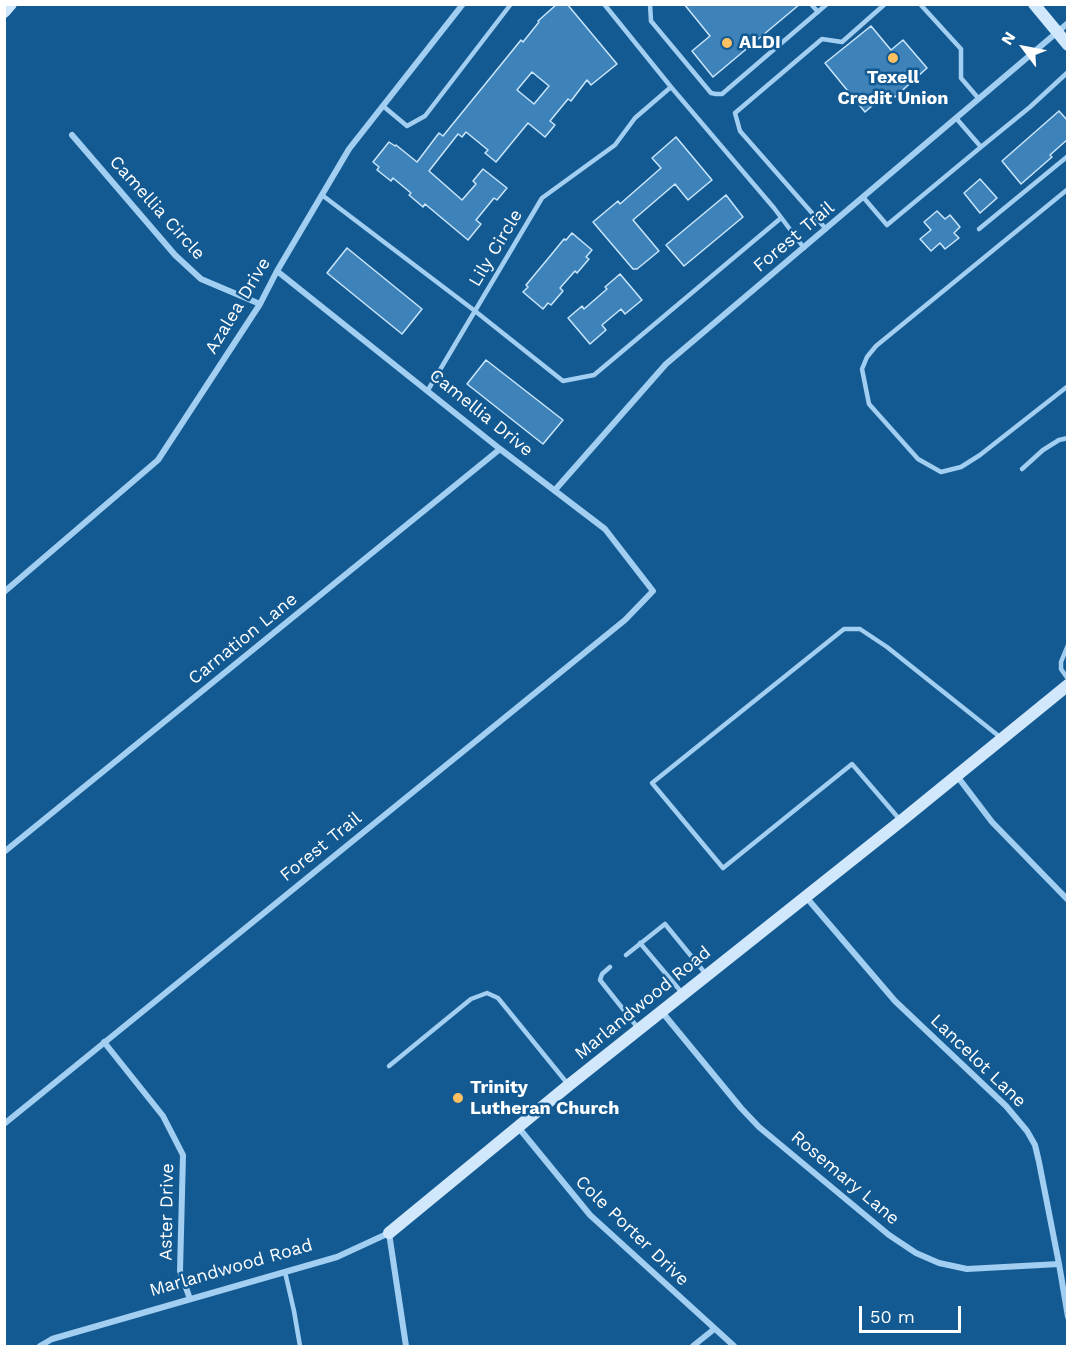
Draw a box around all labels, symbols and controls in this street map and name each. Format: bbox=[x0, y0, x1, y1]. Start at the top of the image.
north arrow bbox=[994, 18, 1054, 78]
text: N bbox=[997, 28, 1020, 48]
place label: ALDI bbox=[739, 32, 781, 54]
marker: ALDI bbox=[720, 36, 734, 50]
marker: Texell Credit Union bbox=[886, 51, 900, 65]
place label: Texell Credit Union bbox=[838, 67, 948, 110]
street label: Camellia Circle bbox=[105, 152, 209, 264]
street label: Forest Trail bbox=[749, 197, 839, 277]
street label: Lily Circle bbox=[465, 205, 527, 291]
street label: Azalea Drive bbox=[201, 254, 275, 358]
street label: Camellia Drive bbox=[425, 365, 537, 461]
street label: Carnation Lane bbox=[184, 589, 302, 689]
street label: Forest Trail bbox=[276, 808, 366, 886]
street label: Marlandwood Road bbox=[571, 942, 715, 1064]
street label: Lancelot Lane bbox=[926, 1010, 1030, 1112]
place label: Trinity Lutheran Church bbox=[470, 1077, 619, 1120]
marker: Trinity Lutheran Church bbox=[451, 1091, 465, 1105]
street label: Rosemary Lane bbox=[786, 1126, 904, 1230]
street label: Aster Drive bbox=[155, 1163, 179, 1261]
street label: Cole Porter Drive bbox=[571, 1171, 693, 1291]
street label: Marlandwood Road bbox=[147, 1234, 315, 1302]
scale bar bbox=[862, 1294, 964, 1332]
text: 50 m bbox=[870, 1306, 915, 1327]

